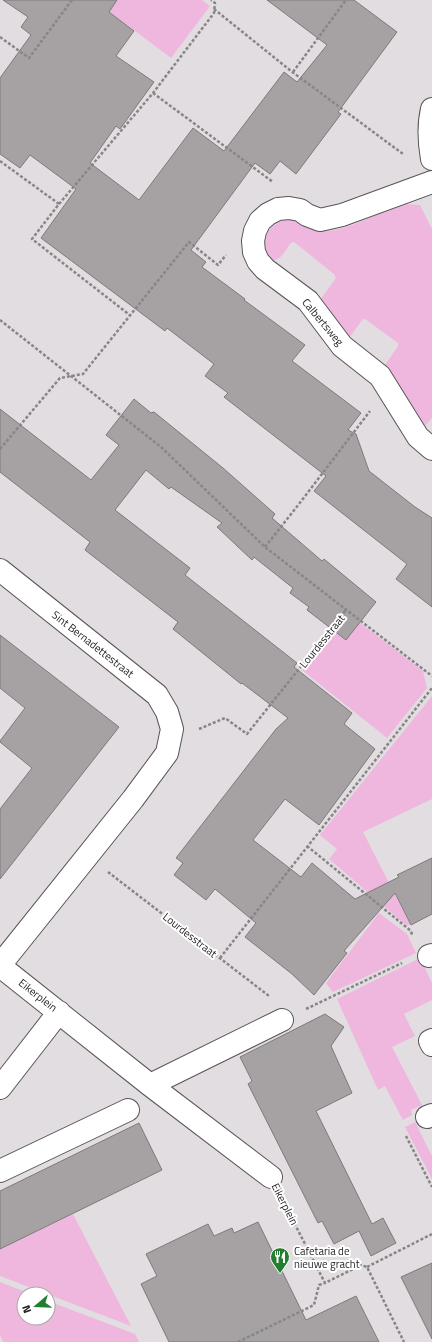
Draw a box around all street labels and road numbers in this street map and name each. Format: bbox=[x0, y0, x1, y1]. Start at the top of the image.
street label: Calbertsweg bbox=[298, 295, 348, 349]
street label: Sint Bernadettestraat bbox=[49, 607, 138, 681]
street label: Lourdesstraat bbox=[295, 611, 349, 671]
street label: Lourdesstraat bbox=[160, 909, 221, 961]
street label: Eikerplein bbox=[15, 975, 61, 1015]
street label: Eikerplein bbox=[268, 1180, 302, 1228]

